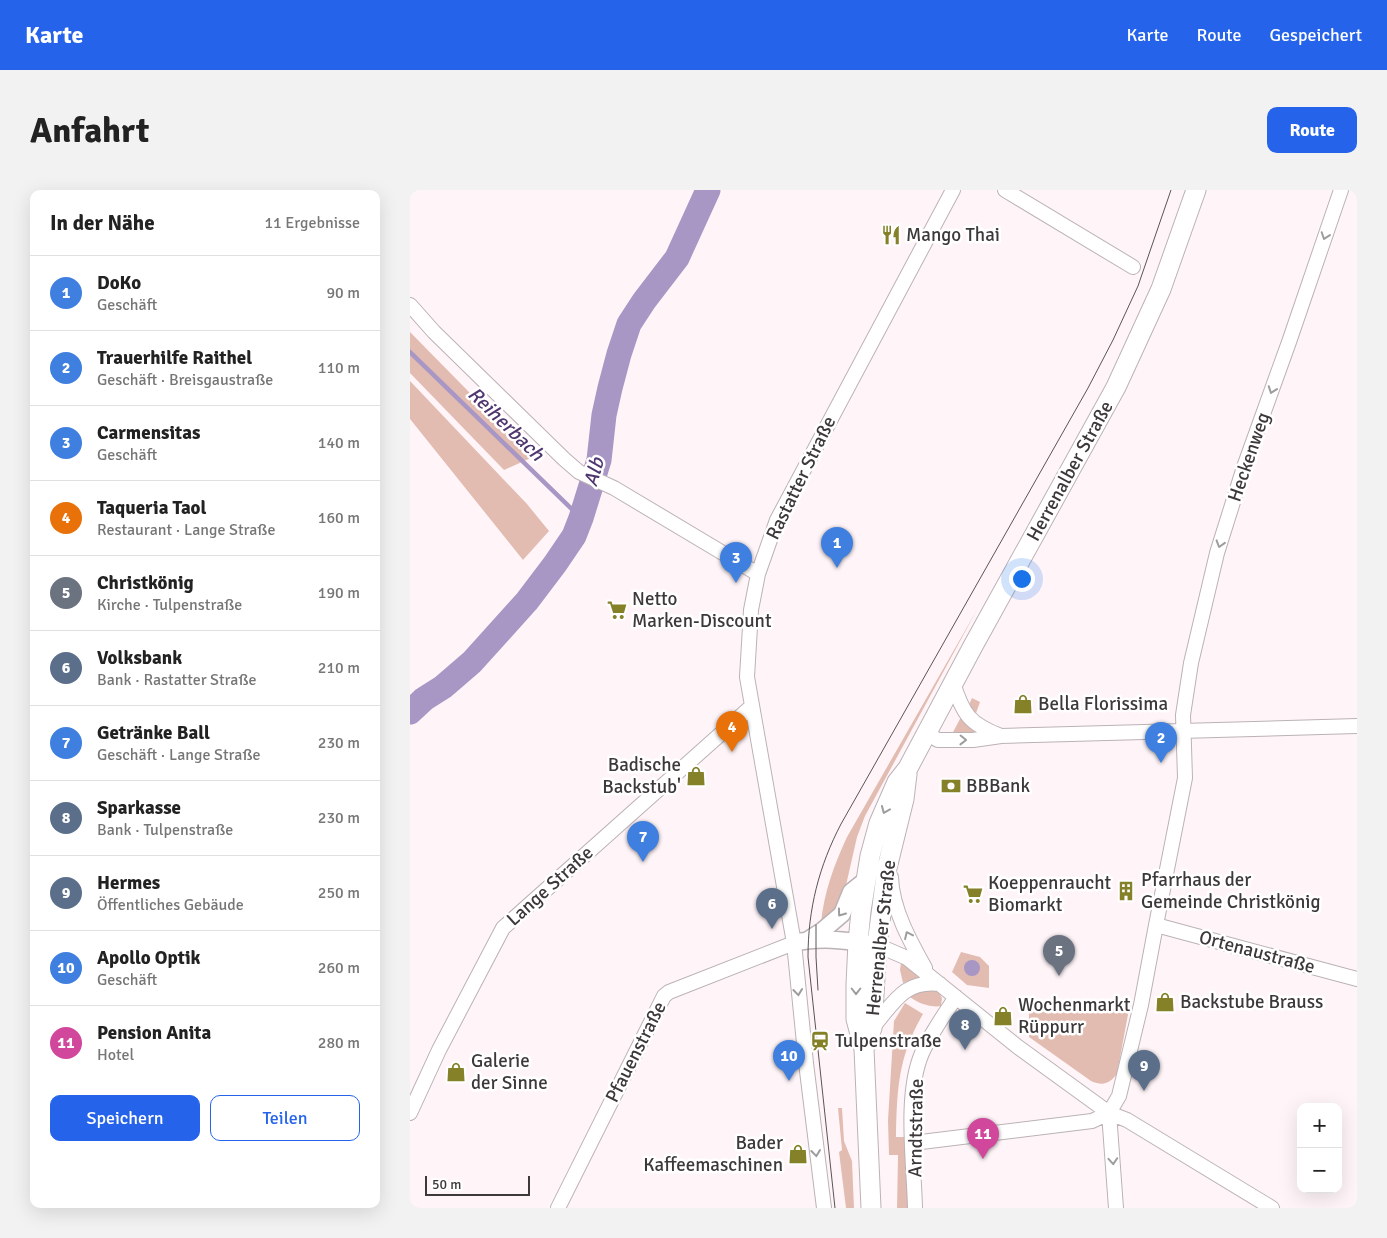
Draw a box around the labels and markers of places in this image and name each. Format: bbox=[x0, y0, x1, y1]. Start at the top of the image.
place label: Mango Thai bbox=[906, 223, 1000, 247]
restaurant icon: Mango Thai bbox=[880, 224, 902, 246]
pin: 1 bbox=[821, 527, 853, 568]
pin: 3 bbox=[720, 542, 752, 583]
place label: Netto Marken-Discount bbox=[632, 587, 772, 633]
supermarket icon: Netto Marken-Discount bbox=[606, 599, 628, 621]
place label: Bella Florissima bbox=[1038, 692, 1168, 716]
shop icon: Bella Florissima bbox=[1012, 693, 1034, 715]
pin: 4 bbox=[716, 711, 748, 752]
pin: 2 bbox=[1145, 722, 1177, 763]
place label: Badische Backstub' bbox=[602, 753, 681, 799]
shop icon: Badische Backstub' bbox=[685, 765, 707, 787]
place label: BBBank bbox=[966, 774, 1030, 798]
bank icon: BBBank bbox=[940, 775, 962, 797]
pin: 7 bbox=[627, 821, 659, 862]
place label: Pfarrhaus der Gemeinde Christkönig bbox=[1141, 868, 1320, 914]
place label: Koeppenraucht Biomarkt bbox=[988, 871, 1112, 917]
building icon: Pfarrhaus der Gemeinde Christkönig bbox=[1115, 880, 1137, 902]
supermarket icon: Koeppenraucht Biomarkt bbox=[962, 883, 984, 905]
pin: 6 bbox=[756, 888, 788, 929]
pin: 5 bbox=[1043, 935, 1075, 976]
place label: Backstube Brauss bbox=[1180, 990, 1323, 1014]
shop icon: Backstube Brauss bbox=[1154, 991, 1176, 1013]
place label: Wochenmarkt Rüppurr bbox=[1018, 993, 1131, 1039]
shop icon: Wochenmarkt Rüppurr bbox=[992, 1005, 1014, 1027]
pin: 8 bbox=[949, 1009, 981, 1050]
place label: Tulpenstraße bbox=[835, 1029, 942, 1053]
station icon: Tulpenstraße bbox=[809, 1030, 831, 1052]
pin: 10 bbox=[773, 1040, 805, 1081]
place label: Galerie der Sinne bbox=[471, 1049, 548, 1095]
pin: 9 bbox=[1128, 1050, 1160, 1091]
shop icon: Galerie der Sinne bbox=[445, 1061, 467, 1083]
pin: 11 bbox=[967, 1118, 999, 1159]
place label: Bader Kaffeemaschinen bbox=[643, 1131, 783, 1177]
shop icon: Bader Kaffeemaschinen bbox=[787, 1143, 809, 1165]

